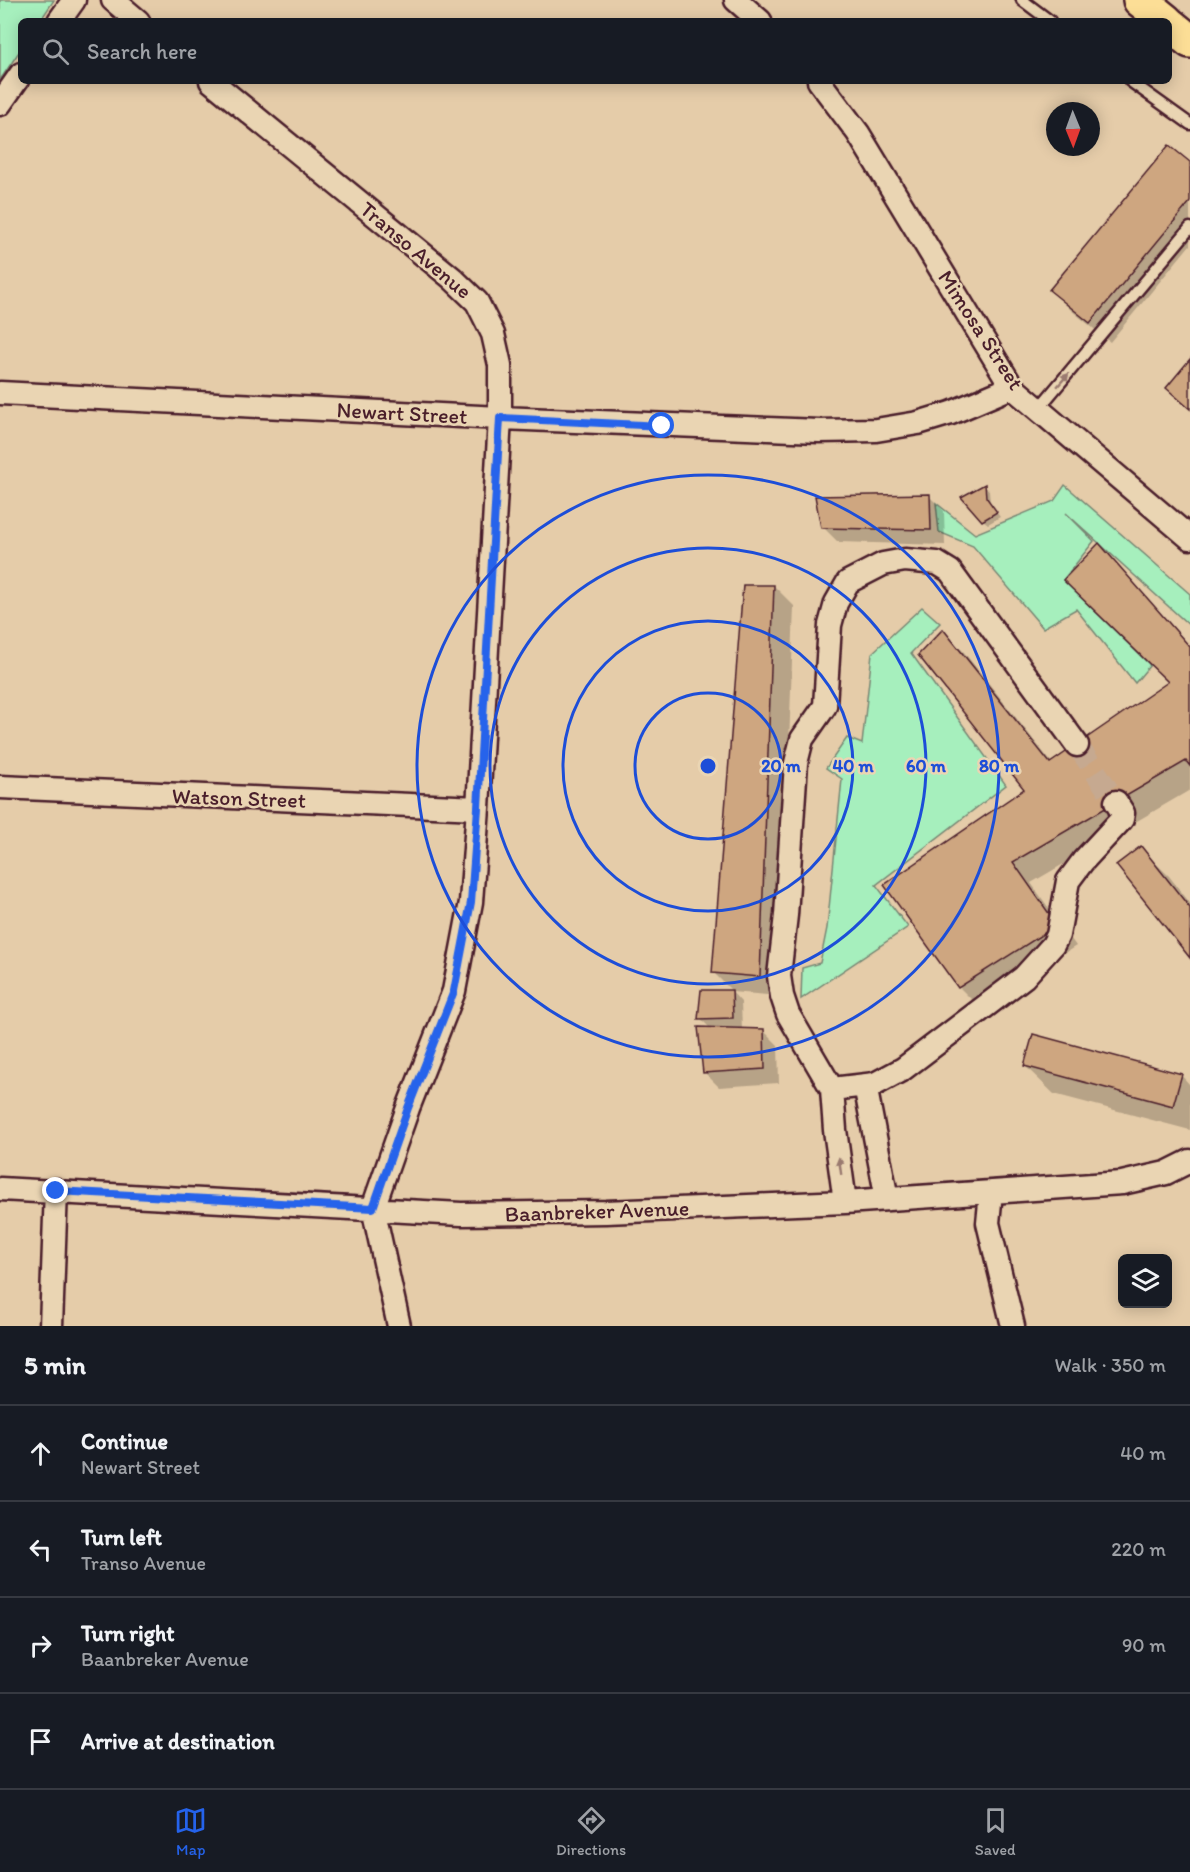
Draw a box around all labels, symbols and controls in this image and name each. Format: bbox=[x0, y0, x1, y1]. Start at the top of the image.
search box bbox=[18, 18, 1172, 84]
icon: search bbox=[39, 35, 72, 68]
text: Search here bbox=[87, 38, 197, 65]
north arrow bbox=[1046, 102, 1100, 156]
street label: Transo Avenue bbox=[355, 195, 477, 305]
street label: Mimosa Street bbox=[932, 265, 1030, 395]
one-way arrow bbox=[1056, 373, 1069, 388]
street label: Newart Street bbox=[336, 396, 468, 430]
route start bbox=[648, 412, 674, 438]
text: 20 m bbox=[761, 755, 802, 777]
text: 40 m bbox=[832, 755, 874, 777]
text: 60 m bbox=[906, 755, 947, 777]
text: 80 m bbox=[979, 755, 1020, 777]
centre of rings bbox=[698, 756, 718, 776]
street label: Watson Street bbox=[171, 782, 307, 814]
one-way arrow bbox=[835, 1156, 844, 1175]
route end bbox=[42, 1177, 68, 1203]
street label: Baanbreker Avenue bbox=[504, 1194, 690, 1228]
map controls bbox=[1118, 1254, 1172, 1308]
button: layers bbox=[1118, 1254, 1172, 1308]
text: 5 min bbox=[24, 1349, 86, 1381]
text: Walk · 350 m bbox=[1055, 1353, 1166, 1377]
text: Continue bbox=[81, 1428, 168, 1455]
icon: ahead bbox=[24, 1437, 57, 1470]
text: 40 m bbox=[1120, 1441, 1166, 1465]
text: Newart Street bbox=[81, 1455, 200, 1479]
text: Turn left bbox=[81, 1524, 162, 1551]
icon: left bbox=[24, 1533, 57, 1566]
text: 220 m bbox=[1111, 1537, 1166, 1561]
text: Transo Avenue bbox=[81, 1551, 206, 1575]
text: Turn right bbox=[81, 1620, 175, 1647]
icon: right bbox=[24, 1629, 57, 1662]
text: 90 m bbox=[1122, 1633, 1166, 1657]
text: Baanbreker Avenue bbox=[81, 1647, 249, 1671]
icon: arrive bbox=[24, 1725, 57, 1758]
text: Arrive at destination bbox=[81, 1728, 275, 1755]
tab: Map bbox=[174, 1804, 207, 1859]
tab: Directions bbox=[556, 1804, 626, 1859]
tab: Saved bbox=[975, 1804, 1016, 1859]

